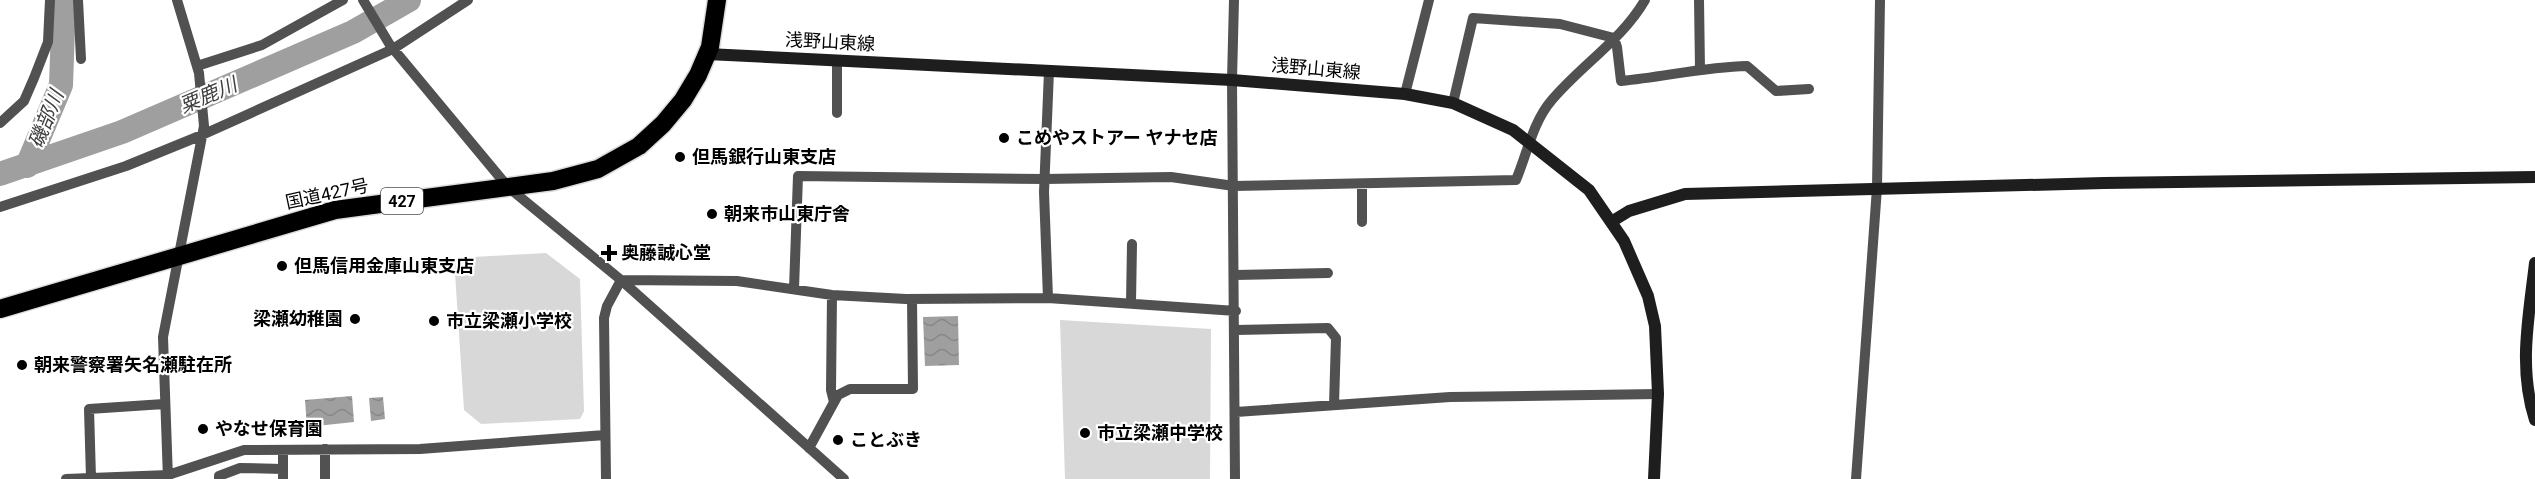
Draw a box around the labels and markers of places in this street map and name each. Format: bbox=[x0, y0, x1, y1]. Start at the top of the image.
place label: こめやストアー ヤナセ店 bbox=[1016, 127, 1217, 148]
marker: こめやストアー ヤナセ店 bbox=[997, 131, 1011, 145]
place label: 但馬銀行山東支店 bbox=[692, 146, 836, 167]
marker: 但馬銀行山東支店 bbox=[673, 150, 687, 164]
place label: 朝来市山東庁舎 bbox=[724, 203, 850, 224]
marker: 朝来市山東庁舎 bbox=[705, 207, 719, 221]
place label: 奥藤誠心堂 bbox=[621, 242, 711, 263]
marker: 奥藤誠心堂 bbox=[602, 246, 616, 260]
place label: 但馬信用金庫山東支店 bbox=[294, 255, 474, 276]
marker: 但馬信用金庫山東支店 bbox=[275, 259, 289, 273]
place label: 梁瀬幼稚園 bbox=[253, 308, 343, 329]
place label: 市立梁瀬小学校 bbox=[446, 310, 572, 331]
marker: 梁瀬幼稚園 bbox=[348, 312, 362, 326]
marker: 市立梁瀬小学校 bbox=[427, 314, 441, 328]
place label: 朝来警察署矢名瀬駐在所 bbox=[34, 354, 232, 375]
marker: 朝来警察署矢名瀬駐在所 bbox=[15, 358, 29, 372]
place label: やなせ保育園 bbox=[215, 418, 323, 439]
marker: やなせ保育園 bbox=[196, 422, 210, 436]
place label: 市立梁瀬中学校 bbox=[1097, 422, 1223, 443]
marker: 市立梁瀬中学校 bbox=[1078, 426, 1092, 440]
place label: ことぶき bbox=[850, 429, 922, 450]
marker: ことぶき bbox=[831, 433, 845, 447]

